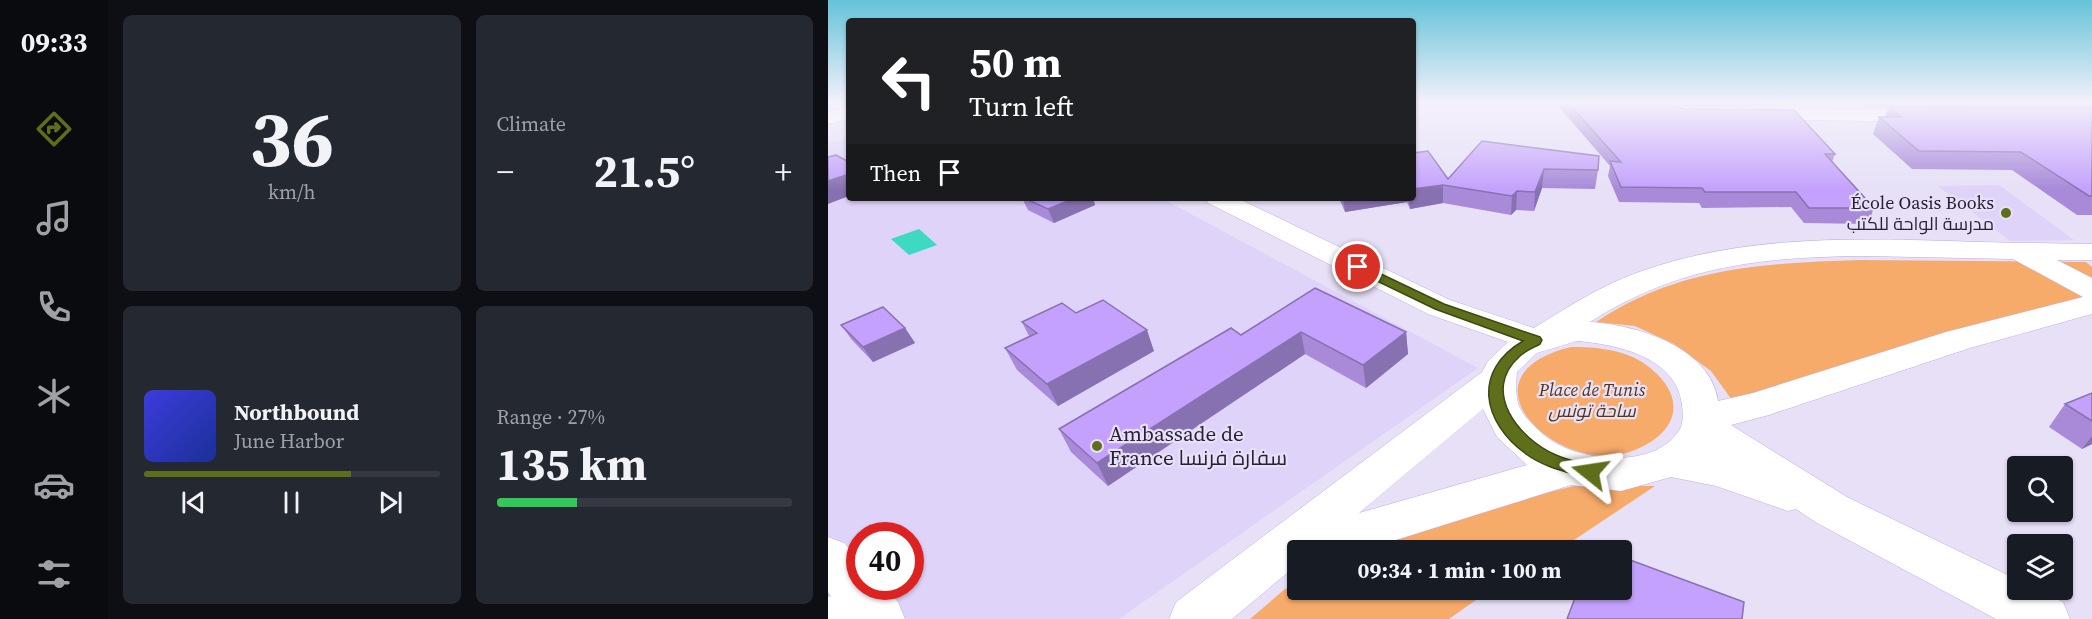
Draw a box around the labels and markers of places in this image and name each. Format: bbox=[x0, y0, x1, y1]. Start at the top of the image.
place label: École Oasis Books مدرسة الواحة للكتب bbox=[1847, 190, 1994, 236]
marker: École Oasis Books مدرسة الواحة للكتب bbox=[1999, 206, 2013, 220]
pin bbox=[1332, 241, 1383, 292]
place label: Ambassade de France سفارة فرنسا bbox=[1109, 419, 1287, 472]
marker: Ambassade de France سفارة فرنسا bbox=[1090, 439, 1104, 453]

